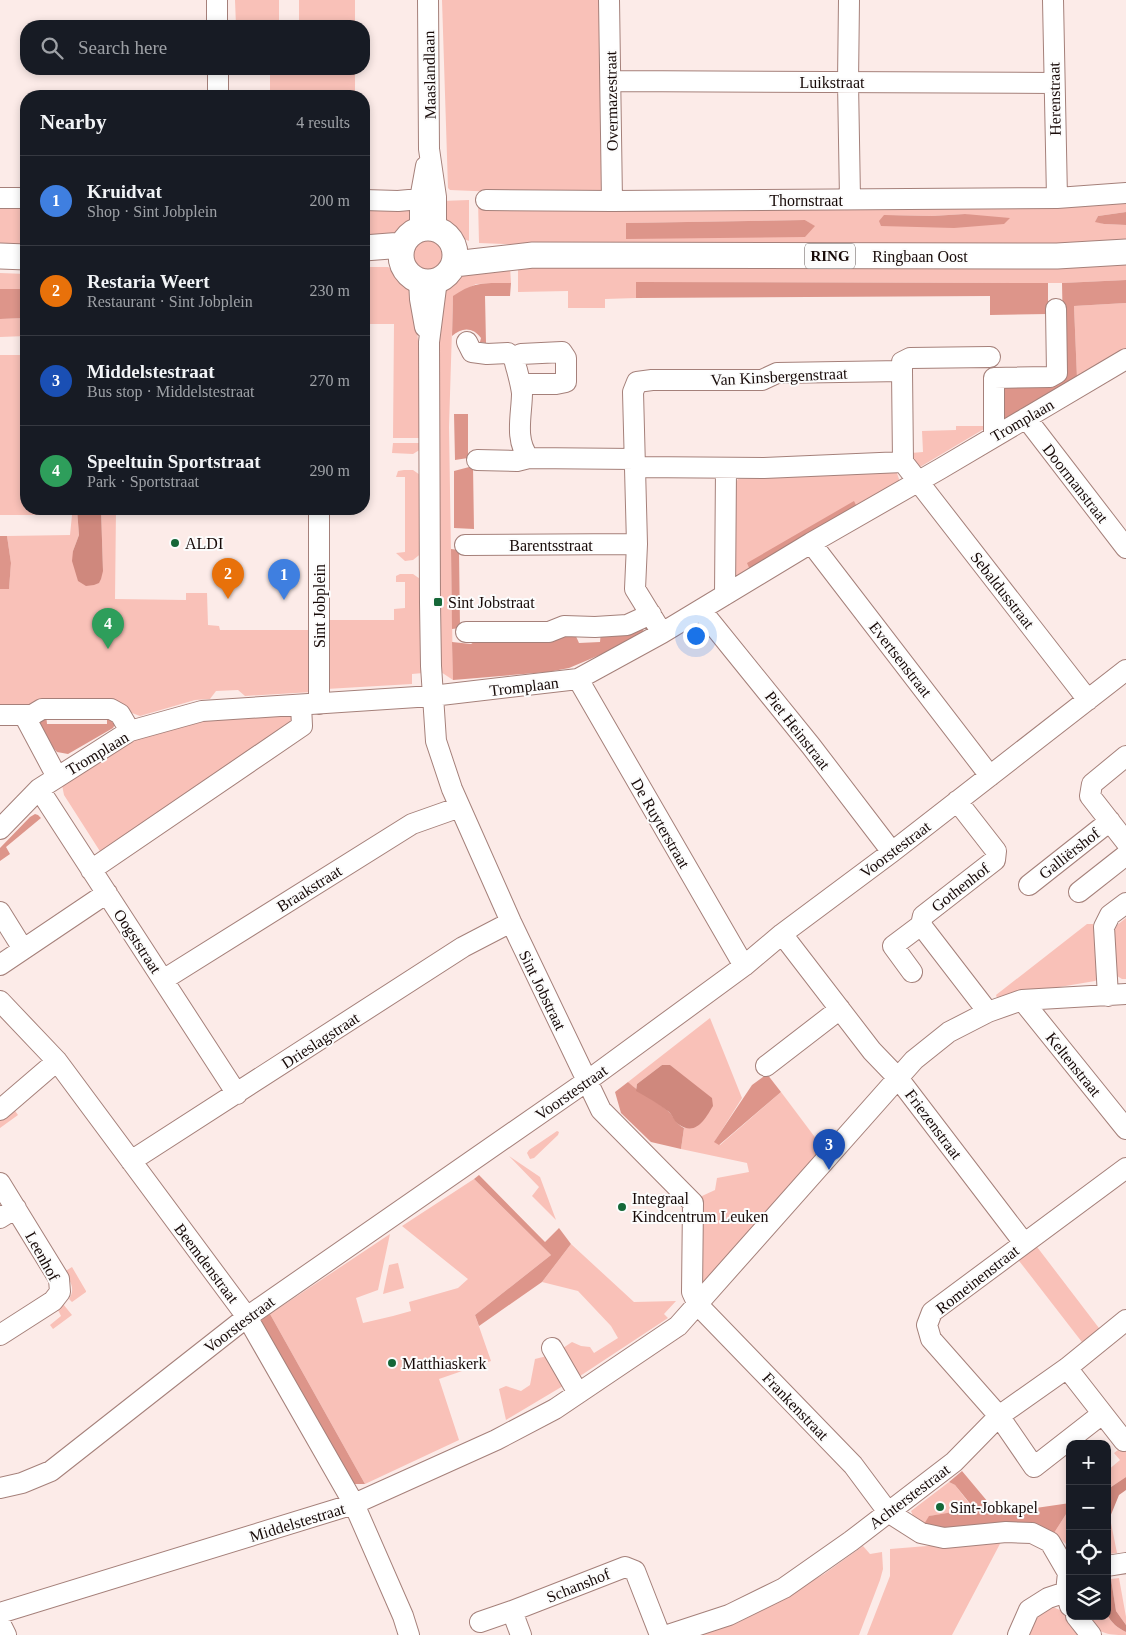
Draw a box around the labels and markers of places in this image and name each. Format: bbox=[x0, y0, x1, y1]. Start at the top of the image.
place label: ALDI bbox=[185, 535, 223, 552]
marker: ALDI bbox=[169, 537, 181, 549]
pin: 2 bbox=[212, 558, 244, 599]
pin: 1 bbox=[268, 559, 300, 600]
place label: Sint Jobstraat bbox=[448, 594, 535, 611]
marker: Sint Jobstraat bbox=[432, 596, 444, 608]
pin: 4 bbox=[92, 608, 124, 649]
pin: 3 bbox=[813, 1129, 845, 1170]
place label: Integraal Kindcentrum Leuken bbox=[632, 1190, 768, 1225]
marker: Integraal Kindcentrum Leuken bbox=[616, 1201, 628, 1213]
place label: Matthiaskerk bbox=[402, 1355, 486, 1372]
marker: Matthiaskerk bbox=[386, 1357, 398, 1369]
place label: Sint-Jobkapel bbox=[950, 1499, 1039, 1517]
marker: Sint-Jobkapel bbox=[934, 1501, 946, 1513]

